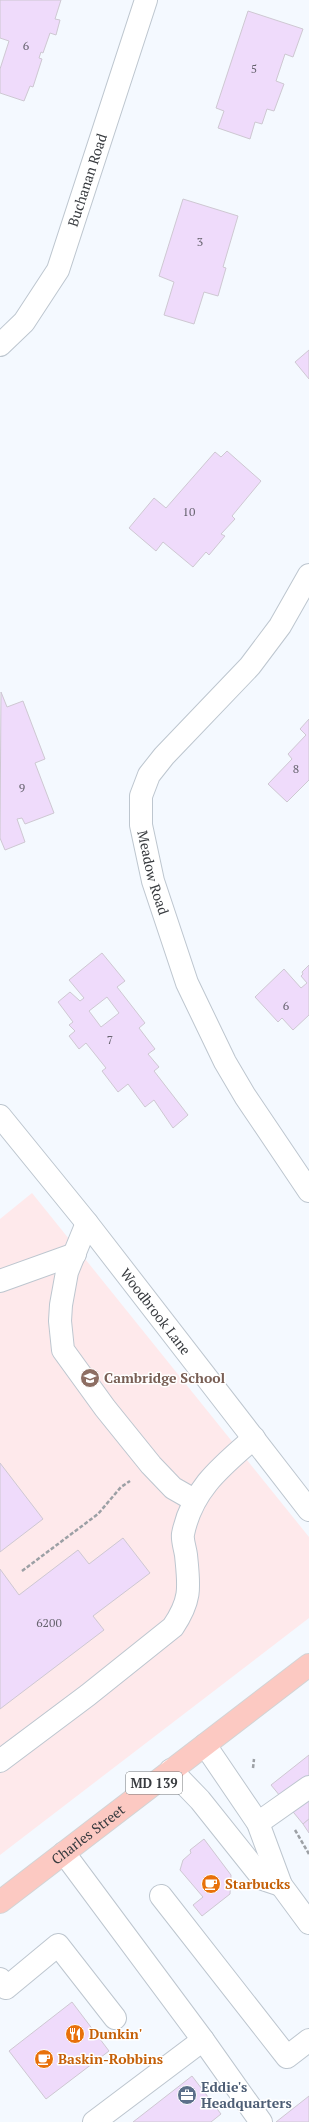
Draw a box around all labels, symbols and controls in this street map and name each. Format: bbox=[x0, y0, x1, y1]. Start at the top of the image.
house number: 6 bbox=[23, 38, 30, 53]
house number: 5 bbox=[251, 61, 257, 76]
street label: Buchanan Road bbox=[63, 131, 111, 229]
house number: 3 bbox=[197, 234, 203, 249]
house number: 10 bbox=[183, 504, 195, 519]
house number: 8 bbox=[293, 761, 299, 776]
house number: 9 bbox=[19, 780, 25, 795]
street label: Meadow Road bbox=[133, 829, 174, 917]
house number: 6 bbox=[283, 998, 290, 1013]
house number: 7 bbox=[107, 1032, 113, 1047]
street label: Woodbrook Lane bbox=[116, 1264, 196, 1359]
school or university icon: Cambridge School bbox=[79, 1367, 101, 1389]
place label: Cambridge School bbox=[104, 1368, 226, 1387]
house number: 6200 bbox=[36, 1615, 62, 1630]
road number: MD 139 bbox=[126, 1772, 182, 1794]
street label: Charles Street bbox=[47, 1799, 129, 1868]
cafe icon: Starbucks bbox=[200, 1873, 222, 1895]
place label: Starbucks bbox=[225, 1874, 290, 1893]
restaurant icon: Dunkin' bbox=[64, 2023, 86, 2045]
place label: Dunkin' bbox=[89, 2024, 142, 2043]
cafe icon: Baskin-Robbins bbox=[33, 2048, 55, 2070]
place label: Baskin-Robbins bbox=[58, 2049, 163, 2068]
place label: Eddie's Headquarters bbox=[201, 2077, 292, 2112]
office icon: Eddie's Headquarters bbox=[176, 2084, 198, 2106]

